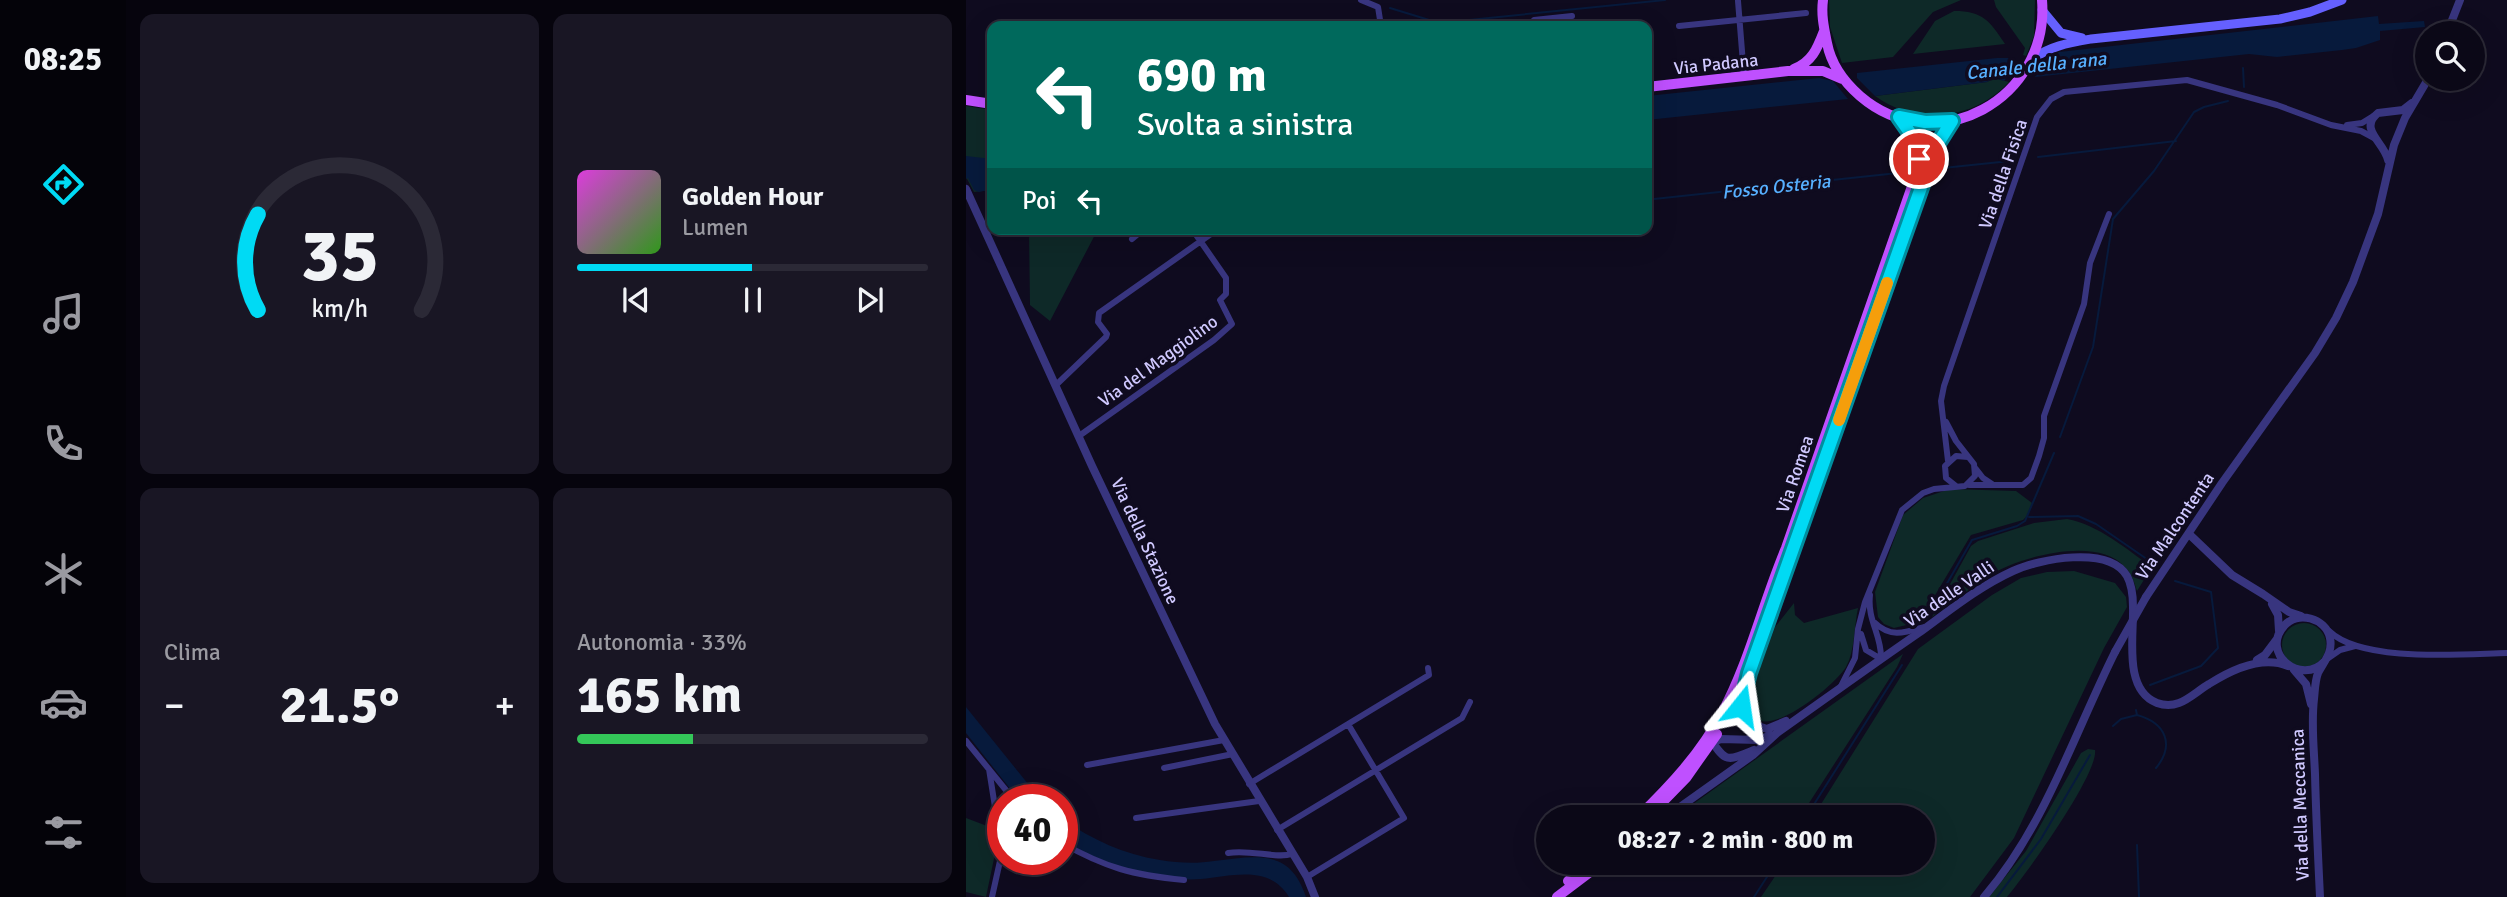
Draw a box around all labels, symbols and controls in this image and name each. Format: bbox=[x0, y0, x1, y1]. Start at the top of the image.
map controls bbox=[2415, 21, 2485, 91]
button: search bbox=[2415, 21, 2485, 91]
text: 08:25 bbox=[24, 40, 102, 79]
text: 690 m bbox=[1137, 45, 1267, 105]
water label: Canale della rana bbox=[1965, 47, 2109, 85]
icon: left bbox=[1022, 49, 1113, 140]
street label: Via Padana bbox=[1673, 49, 1759, 79]
text: Svolta a sinistra bbox=[1137, 105, 1353, 144]
street label: Via della Fisica bbox=[1974, 116, 2032, 232]
pin bbox=[1889, 129, 1949, 189]
icon: arrive bbox=[1900, 140, 1938, 178]
icon: directions bbox=[39, 160, 88, 209]
water label: Fosso Osteria bbox=[1721, 169, 1833, 205]
text: Golden Hour bbox=[682, 181, 823, 213]
icon: left bbox=[1071, 182, 1109, 220]
text: Poi bbox=[1022, 185, 1057, 217]
text: 35 bbox=[300, 213, 379, 302]
text: Lumen bbox=[682, 213, 748, 242]
icon: previous bbox=[617, 281, 655, 319]
icon: pause bbox=[734, 281, 772, 319]
icon: next bbox=[851, 281, 889, 319]
icon: music bbox=[39, 289, 88, 338]
text: km/h bbox=[311, 293, 368, 324]
street label: Via del Maggiolino bbox=[1094, 310, 1222, 412]
icon: phone bbox=[39, 419, 88, 468]
street label: Via Romea bbox=[1771, 432, 1819, 516]
street label: Via Malcontenta bbox=[2131, 468, 2219, 584]
street label: Via della Stazione bbox=[1106, 474, 1184, 608]
icon: climate bbox=[39, 549, 88, 598]
street label: Via delle Valli bbox=[1900, 556, 1998, 632]
text: Autonomia · 33% bbox=[577, 628, 747, 657]
text: Clima bbox=[164, 638, 221, 667]
text: 165 km bbox=[577, 663, 742, 727]
position arrow bbox=[1704, 669, 1778, 743]
text: 21.5° bbox=[280, 673, 399, 737]
icon: car bbox=[39, 678, 88, 727]
text: − bbox=[164, 682, 185, 729]
text: + bbox=[494, 682, 515, 729]
street label: Via della Meccanica bbox=[2286, 729, 2314, 881]
speed limit sign: 40 bbox=[987, 784, 1078, 875]
icon: filters bbox=[39, 808, 88, 857]
text: 08:27 · 2 min · 800 m bbox=[1618, 824, 1853, 856]

